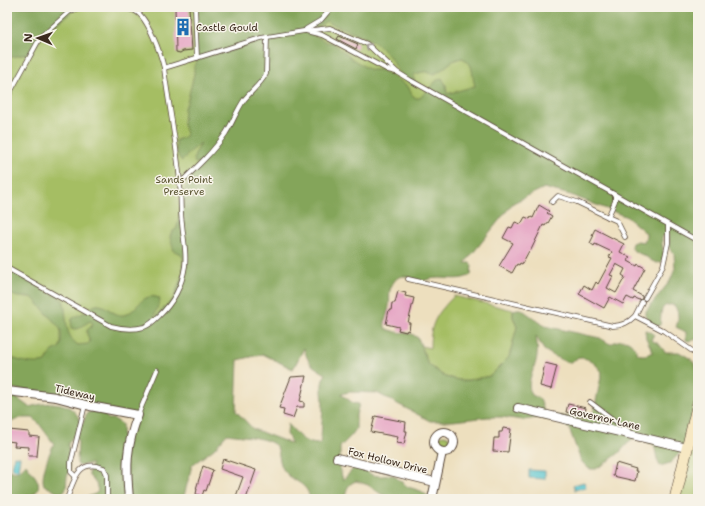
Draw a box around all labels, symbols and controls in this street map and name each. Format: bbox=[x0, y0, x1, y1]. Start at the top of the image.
building icon: Castle Gould bbox=[173, 17, 193, 37]
north arrow bbox=[18, 18, 58, 58]
place label: Castle Gould bbox=[196, 21, 259, 34]
text: N bbox=[21, 33, 36, 42]
one-way arrow bbox=[365, 43, 372, 50]
park label: Sands Point Preserve bbox=[156, 173, 212, 198]
street label: Tideway bbox=[54, 382, 96, 403]
street label: Governor Lane bbox=[568, 404, 642, 433]
street label: Fox Hollow Drive bbox=[347, 444, 429, 477]

